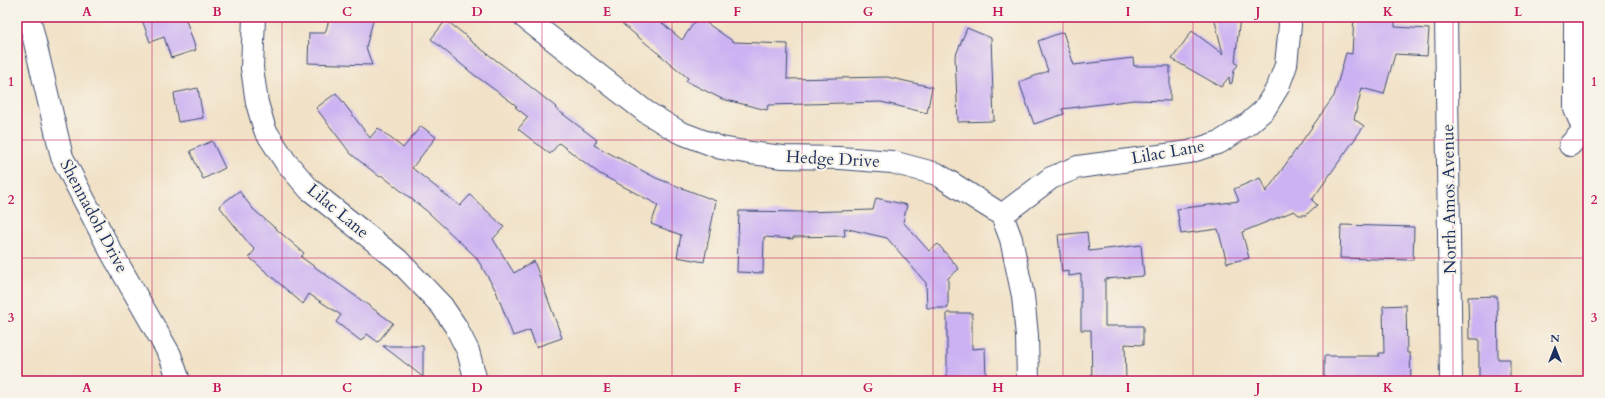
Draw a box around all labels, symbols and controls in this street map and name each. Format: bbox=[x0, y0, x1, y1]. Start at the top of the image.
text: A bbox=[82, 3, 92, 21]
text: B bbox=[212, 3, 222, 21]
text: C bbox=[342, 3, 352, 21]
text: D bbox=[471, 3, 483, 21]
text: E bbox=[603, 3, 611, 21]
text: F bbox=[733, 3, 741, 21]
text: G bbox=[863, 3, 874, 21]
text: H bbox=[992, 3, 1004, 21]
text: I bbox=[1125, 3, 1131, 21]
text: J bbox=[1254, 3, 1261, 21]
text: K bbox=[1383, 3, 1394, 21]
text: L bbox=[1514, 3, 1523, 21]
text: 1 bbox=[8, 73, 14, 91]
text: 1 bbox=[1591, 73, 1597, 91]
street label: North Amos Avenue bbox=[1436, 124, 1462, 274]
street label: Lilac Lane bbox=[1130, 134, 1206, 170]
street label: Hedge Drive bbox=[786, 145, 880, 173]
street label: Shennadoh Drive bbox=[54, 155, 134, 277]
street label: Lilac Lane bbox=[302, 178, 374, 244]
text: 2 bbox=[8, 191, 15, 209]
text: 2 bbox=[1591, 191, 1598, 209]
text: 3 bbox=[8, 309, 15, 327]
text: 3 bbox=[1591, 309, 1598, 327]
north arrow bbox=[1535, 328, 1575, 368]
text: N bbox=[1550, 331, 1560, 346]
text: A bbox=[82, 379, 92, 397]
text: B bbox=[212, 379, 222, 397]
text: C bbox=[342, 379, 352, 397]
text: D bbox=[471, 379, 483, 397]
text: E bbox=[603, 379, 611, 397]
text: F bbox=[733, 379, 741, 397]
text: G bbox=[863, 379, 874, 397]
text: H bbox=[992, 379, 1004, 397]
text: I bbox=[1125, 379, 1131, 397]
text: J bbox=[1254, 379, 1261, 397]
text: K bbox=[1383, 379, 1394, 397]
text: L bbox=[1514, 379, 1523, 397]

